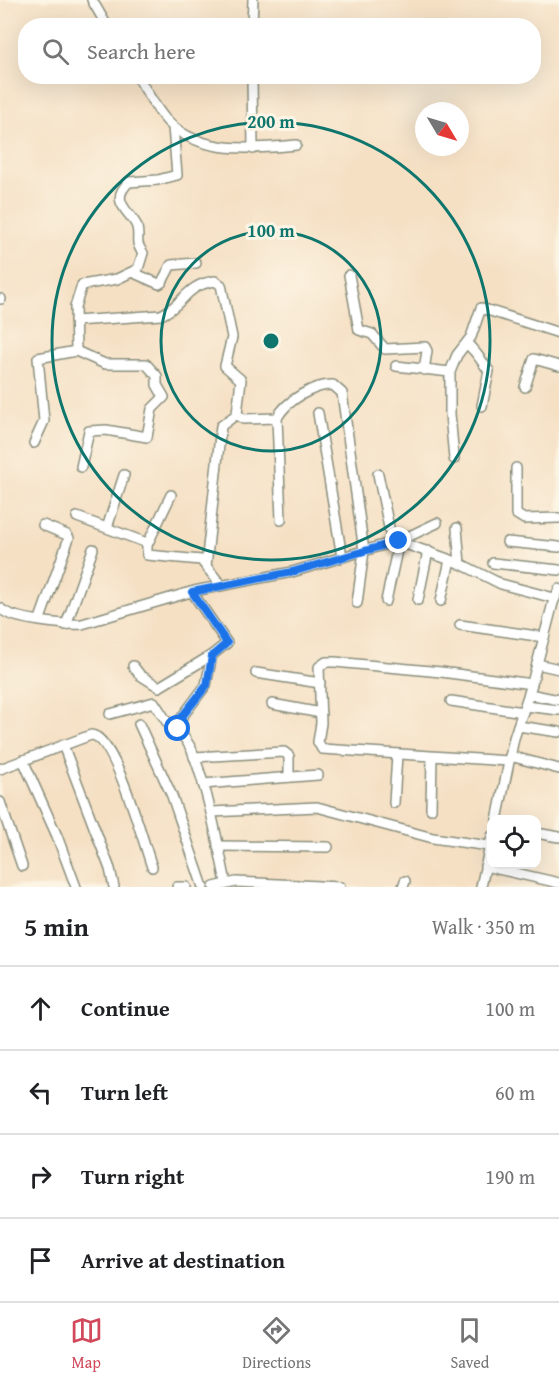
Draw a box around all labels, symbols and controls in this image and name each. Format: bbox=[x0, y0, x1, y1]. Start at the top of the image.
search box bbox=[18, 18, 541, 84]
icon: search bbox=[39, 35, 72, 68]
text: Search here bbox=[87, 35, 196, 67]
north arrow bbox=[415, 102, 469, 156]
text: 200 m bbox=[247, 108, 295, 135]
text: 100 m bbox=[247, 217, 295, 244]
centre of rings bbox=[261, 331, 281, 351]
route end bbox=[385, 527, 411, 553]
route start bbox=[164, 715, 190, 741]
map controls bbox=[487, 815, 541, 869]
button: locate bbox=[487, 815, 541, 869]
text: 5 min bbox=[24, 907, 89, 946]
text: Walk · 350 m bbox=[432, 912, 535, 941]
icon: ahead bbox=[24, 992, 57, 1025]
text: Continue bbox=[81, 992, 170, 1024]
text: 100 m bbox=[485, 994, 535, 1023]
icon: left bbox=[24, 1076, 57, 1109]
text: Turn left bbox=[81, 1076, 168, 1108]
text: 60 m bbox=[495, 1078, 535, 1107]
icon: right bbox=[24, 1160, 57, 1193]
text: Turn right bbox=[81, 1160, 184, 1192]
text: 190 m bbox=[485, 1162, 535, 1191]
icon: arrive bbox=[24, 1244, 57, 1277]
text: Arrive at destination bbox=[81, 1244, 285, 1276]
tab: Map bbox=[70, 1314, 103, 1374]
tab: Directions bbox=[242, 1314, 311, 1374]
tab: Saved bbox=[450, 1314, 489, 1374]

